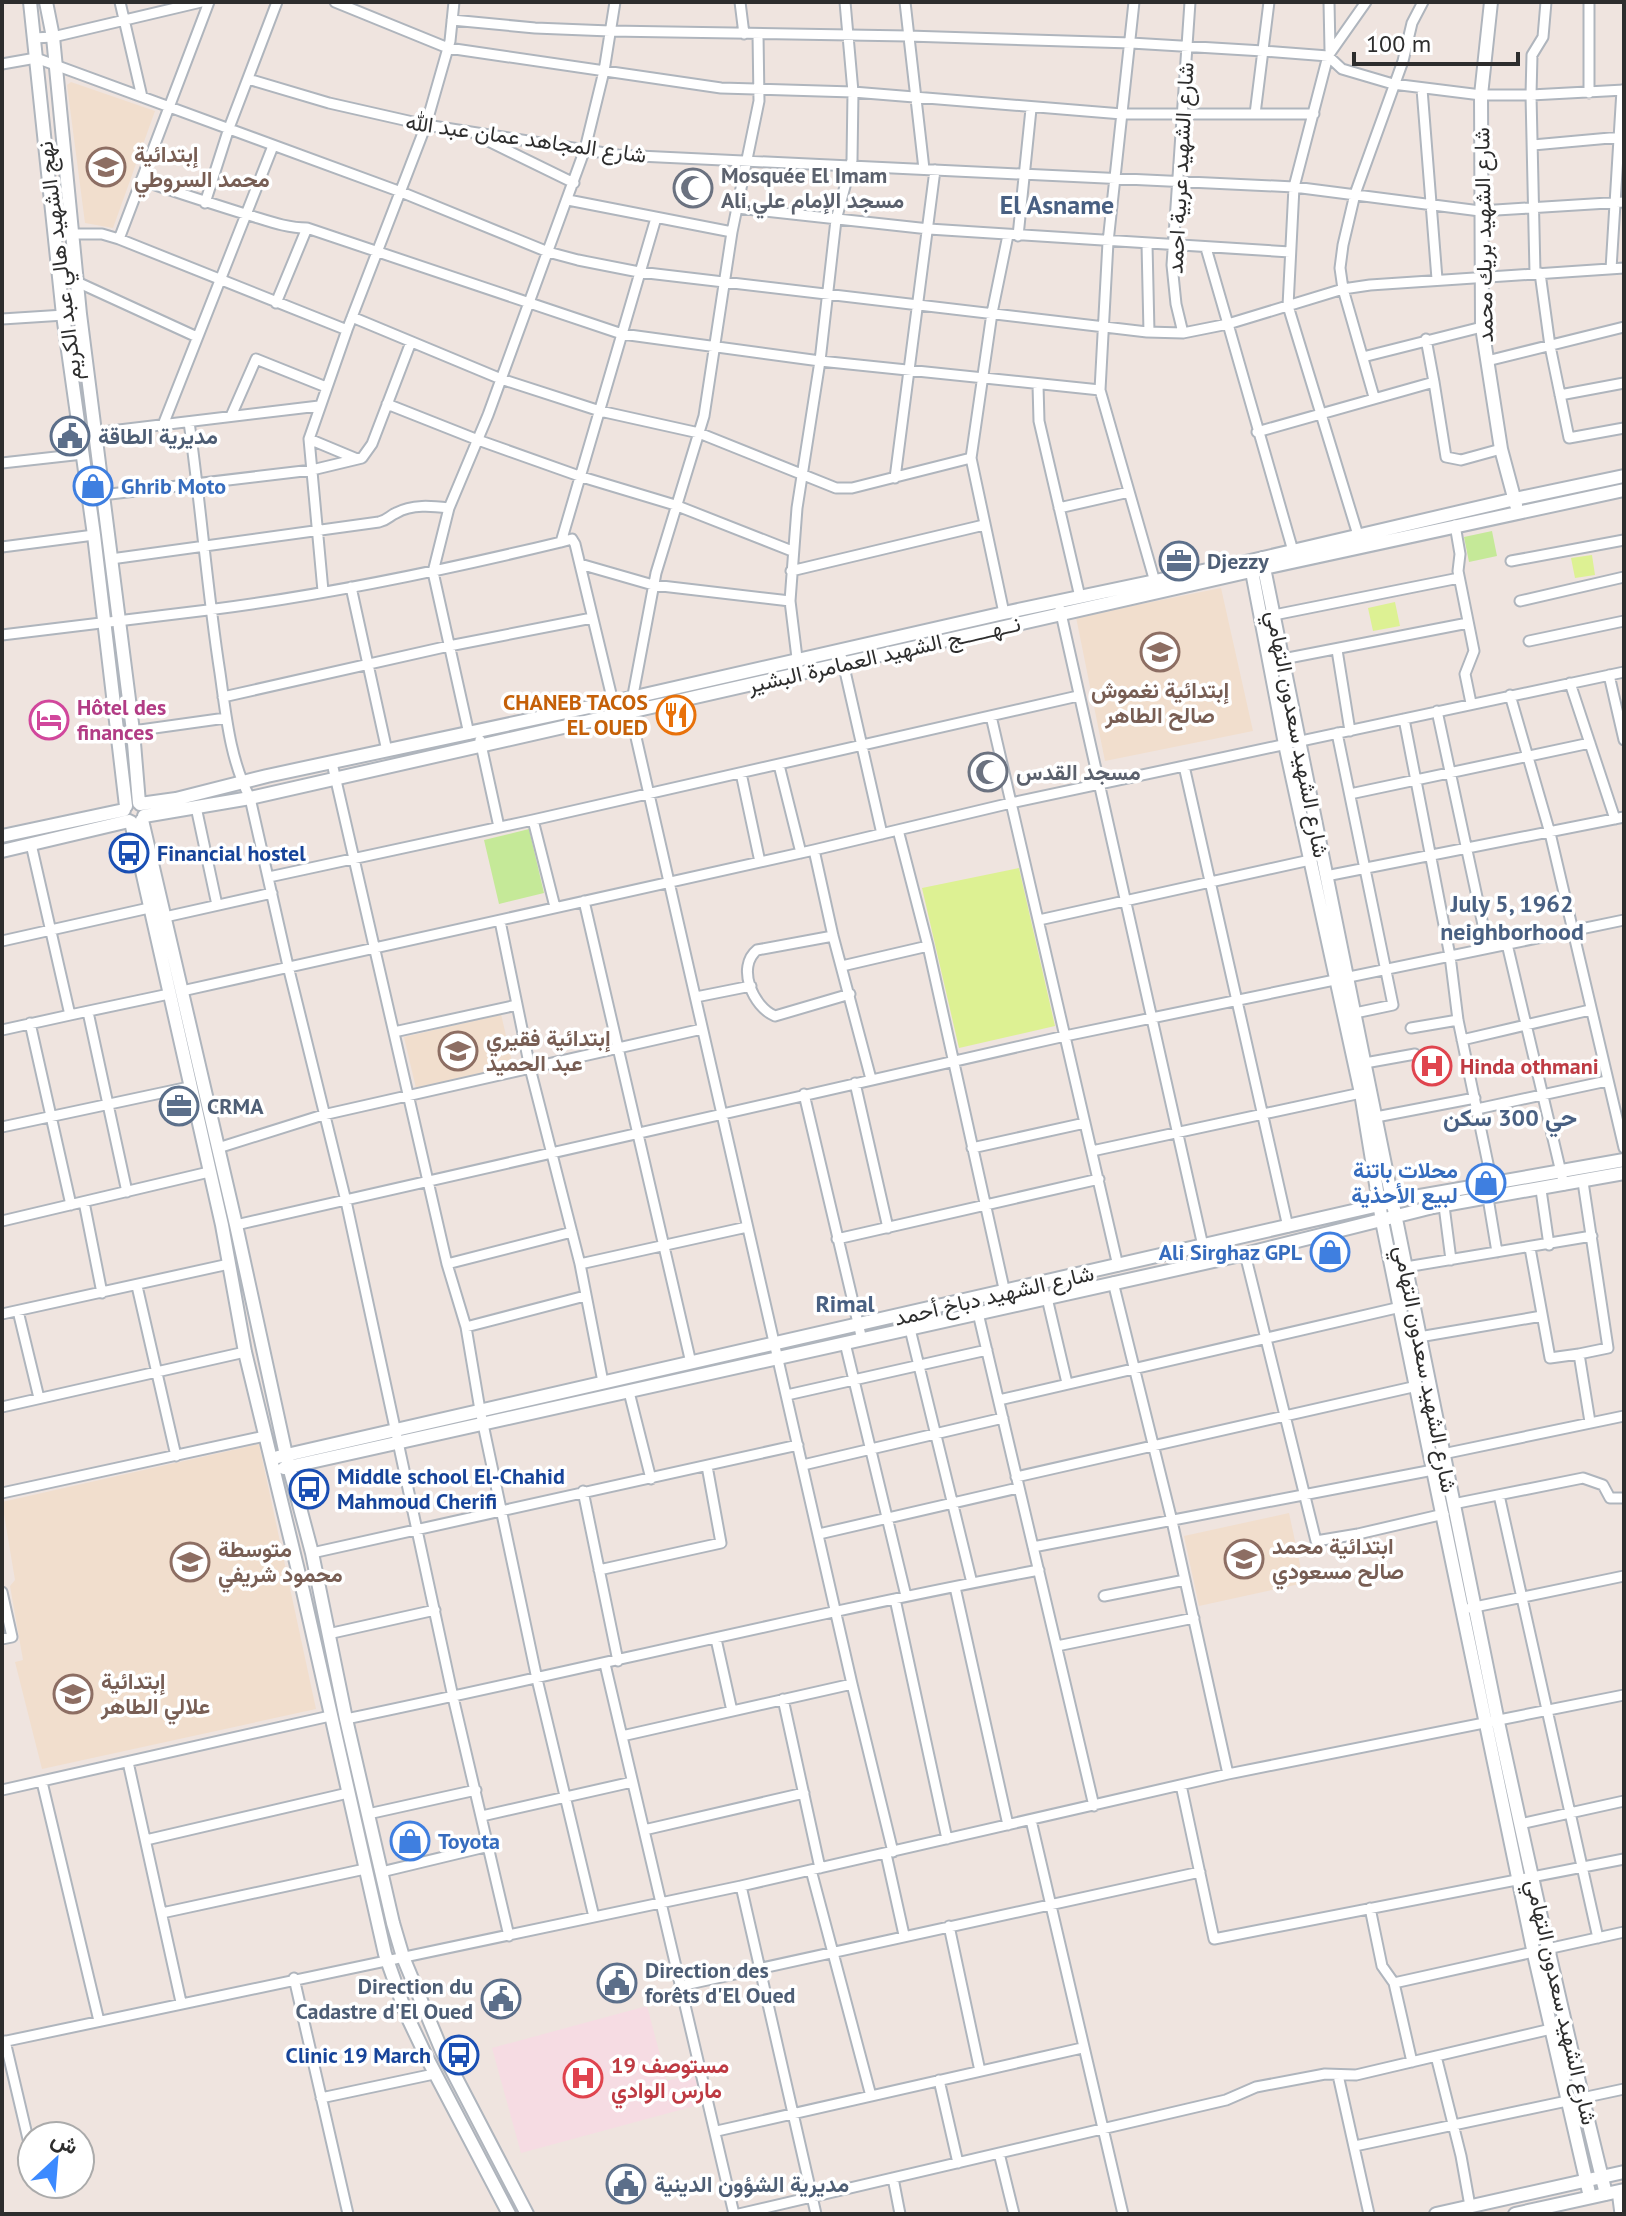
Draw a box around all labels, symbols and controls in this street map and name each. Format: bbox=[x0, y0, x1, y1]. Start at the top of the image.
scale bar bbox=[1354, 16, 1518, 66]
text: 100 m bbox=[1366, 28, 1431, 59]
street label: شارع الشهيد عربية احمد bbox=[1160, 61, 1201, 275]
street label: شارع المجاهد عمان عبد الله bbox=[404, 107, 648, 170]
street label: شارع الشهيد بريك محمد bbox=[1467, 127, 1500, 343]
street label: نهج الشهيد هالي عبد الكريم bbox=[30, 139, 93, 382]
place label: إبتدائية محمد السروطي bbox=[134, 140, 270, 198]
school or university icon: إبتدائية محمد السروطي bbox=[85, 146, 127, 188]
place label: Mosquée El Imam Ali,مسجد الإمام علي bbox=[721, 161, 904, 219]
mosque icon: Mosquée El Imam Ali,مسجد الإمام علي bbox=[672, 167, 714, 209]
district label: El Asname bbox=[1000, 188, 1114, 221]
public building icon: مديرية الطاقة bbox=[49, 415, 91, 457]
place label: مديرية الطاقة bbox=[98, 422, 218, 450]
shop icon: Ghrib Moto bbox=[72, 465, 114, 507]
place label: Ghrib Moto bbox=[121, 472, 226, 500]
office icon: Djezzy bbox=[1158, 540, 1200, 582]
place label: Djezzy bbox=[1207, 547, 1269, 575]
street label: شارع الشهيد سعدون التهامي bbox=[1255, 608, 1336, 861]
street label: نــهـــــج الشهيد العمامرة البشير bbox=[744, 609, 1023, 700]
school or university icon: إبتدائية نغموش صالح الطاهر bbox=[1139, 631, 1181, 673]
place label: إبتدائية نغموش صالح الطاهر bbox=[1091, 676, 1229, 731]
place label: CHANEB TACOS EL OUED bbox=[503, 688, 648, 741]
place label: Hôtel des finances bbox=[77, 693, 166, 746]
restaurant icon: CHANEB TACOS EL OUED bbox=[655, 694, 697, 736]
hotel icon: Hôtel des finances bbox=[28, 699, 70, 741]
mosque icon: مسجد القدس bbox=[967, 751, 1009, 793]
place label: مسجد القدس bbox=[1016, 758, 1141, 786]
bus stop icon: Financial hostel bbox=[108, 832, 150, 874]
place label: Financial hostel bbox=[157, 839, 306, 867]
district label: July 5, 1962 neighborhood bbox=[1440, 888, 1584, 947]
place label: إبتدائية فقيري عبد الحميد bbox=[486, 1024, 611, 1077]
school or university icon: إبتدائية فقيري عبد الحميد bbox=[437, 1030, 479, 1072]
hospital icon: Hinda othmani bbox=[1411, 1045, 1453, 1087]
place label: Hinda othmani bbox=[1460, 1052, 1599, 1080]
office icon: CRMA bbox=[158, 1085, 200, 1127]
place label: CRMA bbox=[207, 1092, 264, 1120]
district label: حي 300 سكن bbox=[1443, 1102, 1577, 1138]
place label: محلات باتنة لبيع الأحذية bbox=[1351, 1156, 1458, 1210]
shop icon: محلات باتنة لبيع الأحذية bbox=[1465, 1162, 1507, 1204]
shop icon: Ali Sirghaz GPL bbox=[1309, 1231, 1351, 1273]
place label: Ali Sirghaz GPL bbox=[1159, 1238, 1303, 1266]
street label: شارع الشهيد سعدون التهامي bbox=[1383, 1243, 1464, 1496]
street label: شارع الشهيد دباخ أحمد bbox=[891, 1258, 1097, 1333]
district label: Rimal bbox=[815, 1288, 876, 1319]
place label: Middle school El-Chahid Mahmoud Cherifi bbox=[337, 1462, 565, 1515]
bus stop icon: Middle school El-Chahid Mahmoud Cherifi bbox=[288, 1468, 330, 1510]
place label: ابتدائية محمد صالح مسعودي bbox=[1272, 1532, 1404, 1590]
place label: متوسطة محمود شريفي bbox=[218, 1535, 343, 1593]
school or university icon: ابتدائية محمد صالح مسعودي bbox=[1223, 1538, 1265, 1580]
school or university icon: متوسطة محمود شريفي bbox=[169, 1541, 211, 1583]
place label: إبتدائية علالي الطاهر bbox=[100, 1667, 210, 1725]
school or university icon: إبتدائية علالي الطاهر bbox=[52, 1673, 94, 1715]
shop icon: Toyota bbox=[389, 1820, 431, 1862]
place label: Toyota bbox=[438, 1827, 500, 1855]
street label: شارع الشهيد سعدون التهامي bbox=[1515, 1876, 1604, 2129]
place label: Direction des forêts d'El Oued bbox=[645, 1956, 795, 2009]
public building icon: Direction des forêts d'El Oued bbox=[596, 1962, 638, 2004]
place label: Direction du Cadastre d'El Oued bbox=[296, 1972, 473, 2025]
public building icon: Direction du Cadastre d'El Oued bbox=[480, 1978, 522, 2020]
bus stop icon: Clinic 19 March bbox=[438, 2034, 480, 2076]
place label: Clinic 19 March bbox=[286, 2041, 431, 2069]
place label: مستوصف 19 مارس الوادي bbox=[611, 2051, 729, 2109]
hospital icon: مستوصف 19 مارس الوادي bbox=[562, 2057, 604, 2099]
north arrow bbox=[16, 2120, 96, 2200]
text: ش bbox=[47, 2124, 83, 2160]
public building icon: مديرية الشؤون الدينية bbox=[605, 2163, 647, 2205]
place label: مديرية الشؤون الدينية bbox=[654, 2170, 849, 2198]

